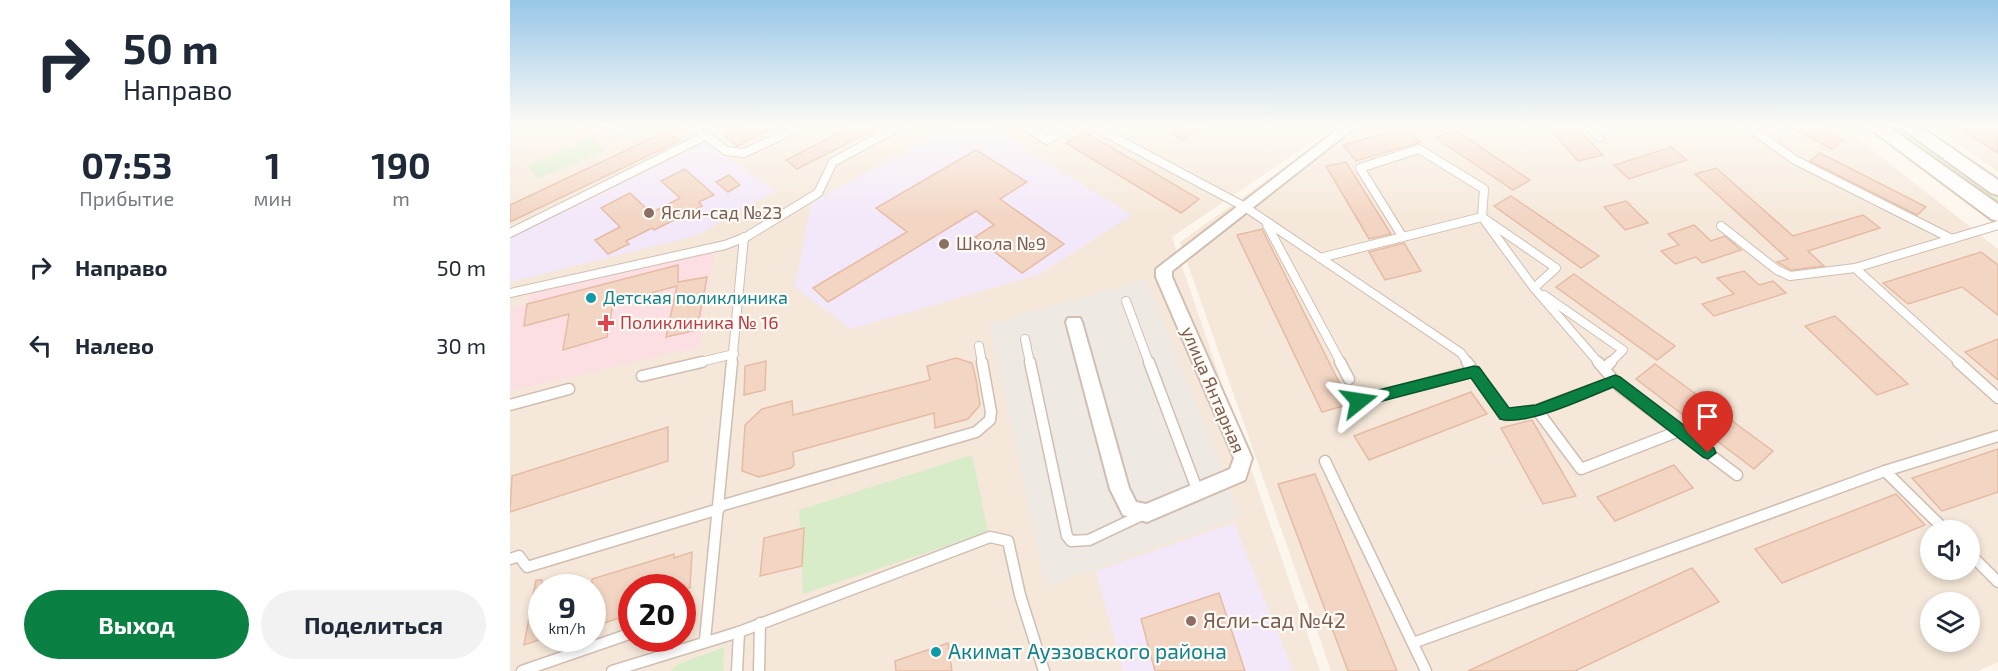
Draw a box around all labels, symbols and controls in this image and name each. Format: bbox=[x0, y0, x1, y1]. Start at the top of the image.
text: 50 m bbox=[123, 22, 219, 72]
icon: right bbox=[24, 24, 102, 102]
text: Направо bbox=[123, 73, 232, 105]
text: 07:53 bbox=[81, 143, 172, 186]
text: 1 bbox=[265, 143, 281, 186]
text: 190 bbox=[371, 143, 431, 186]
text: Прибытие bbox=[79, 186, 174, 210]
text: мин bbox=[254, 186, 292, 210]
text: m bbox=[392, 186, 410, 210]
place label: Ясли-сад №23 bbox=[661, 201, 782, 223]
marker: Ясли-сад №23 bbox=[642, 206, 656, 220]
place label: Школа №9 bbox=[956, 232, 1046, 254]
marker: Школа №9 bbox=[937, 237, 951, 251]
icon: right bbox=[24, 251, 57, 284]
text: Направо bbox=[75, 254, 168, 280]
text: 50 m bbox=[437, 254, 486, 280]
place label: Детская поликлиника bbox=[603, 286, 788, 308]
marker: Детская поликлиника bbox=[584, 291, 598, 305]
place label: Поликлиника № 16 bbox=[620, 311, 779, 333]
marker: Поликлиника № 16 bbox=[597, 314, 615, 332]
street label: улица Янтарная bbox=[1177, 323, 1250, 456]
icon: left bbox=[24, 329, 57, 362]
text: Налево bbox=[75, 332, 154, 358]
text: 30 m bbox=[436, 332, 486, 358]
position arrow bbox=[1327, 369, 1391, 433]
pin bbox=[1682, 391, 1733, 453]
icon: arrive bbox=[1691, 400, 1724, 433]
map controls bbox=[1920, 520, 1980, 652]
button: sound bbox=[1920, 520, 1980, 580]
speed limit sign: 20 bbox=[618, 574, 696, 652]
text: 9 bbox=[558, 588, 576, 624]
button: Выход bbox=[24, 590, 249, 659]
button: Поделиться bbox=[261, 590, 486, 659]
button: layers bbox=[1920, 592, 1980, 652]
place label: Ясли-сад №42 bbox=[1203, 607, 1346, 632]
marker: Ясли-сад №42 bbox=[1184, 614, 1198, 628]
text: km/h bbox=[548, 619, 586, 637]
place label: Акимат Ауэзовского района bbox=[948, 638, 1227, 664]
marker: Акимат Ауэзовского района bbox=[929, 645, 943, 659]

